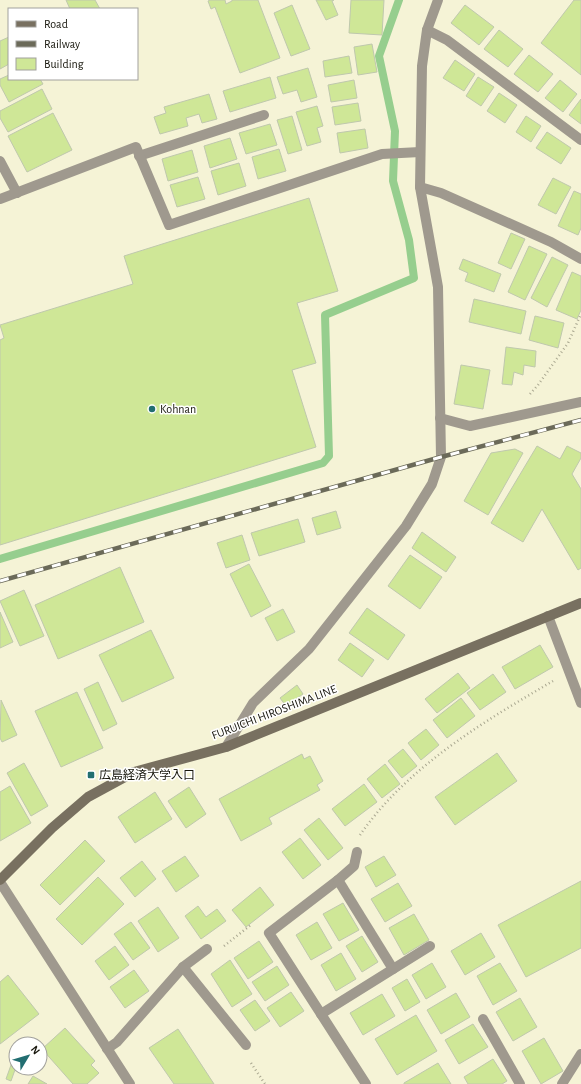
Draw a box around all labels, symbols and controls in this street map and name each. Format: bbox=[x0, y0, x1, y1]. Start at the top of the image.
legend bbox=[8, 8, 138, 80]
text: Road bbox=[44, 18, 68, 30]
text: Railway bbox=[44, 38, 80, 51]
text: Building bbox=[44, 58, 84, 70]
place label: Kohnan bbox=[160, 403, 196, 415]
marker: Kohnan bbox=[147, 404, 157, 414]
street label: FURUICHI HIROSHIMA LINE bbox=[210, 683, 338, 741]
place label: 広島経済大学入口 bbox=[99, 768, 195, 781]
marker: 広島経済大学入口 bbox=[86, 770, 96, 780]
north arrow bbox=[8, 1036, 48, 1076]
text: N bbox=[29, 1044, 42, 1057]

